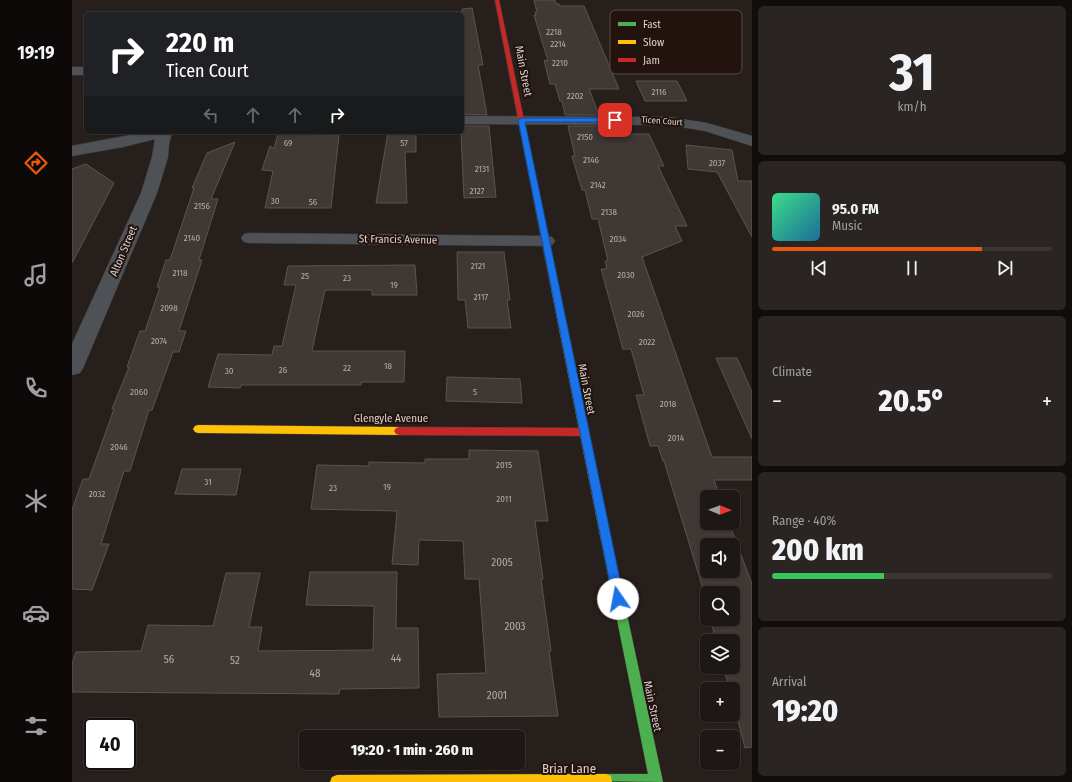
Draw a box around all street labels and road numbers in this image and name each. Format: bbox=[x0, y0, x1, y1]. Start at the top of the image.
street label: Main Street bbox=[512, 45, 535, 98]
street label: Ticen Court bbox=[641, 115, 683, 127]
street label: Alton Street bbox=[107, 224, 140, 278]
street label: St Francis Avenue bbox=[359, 232, 437, 247]
street label: Main Street bbox=[575, 363, 598, 416]
street label: Glengyle Avenue bbox=[354, 412, 428, 425]
street label: Main Street bbox=[641, 680, 664, 733]
street label: Briar Lane bbox=[542, 761, 596, 776]

